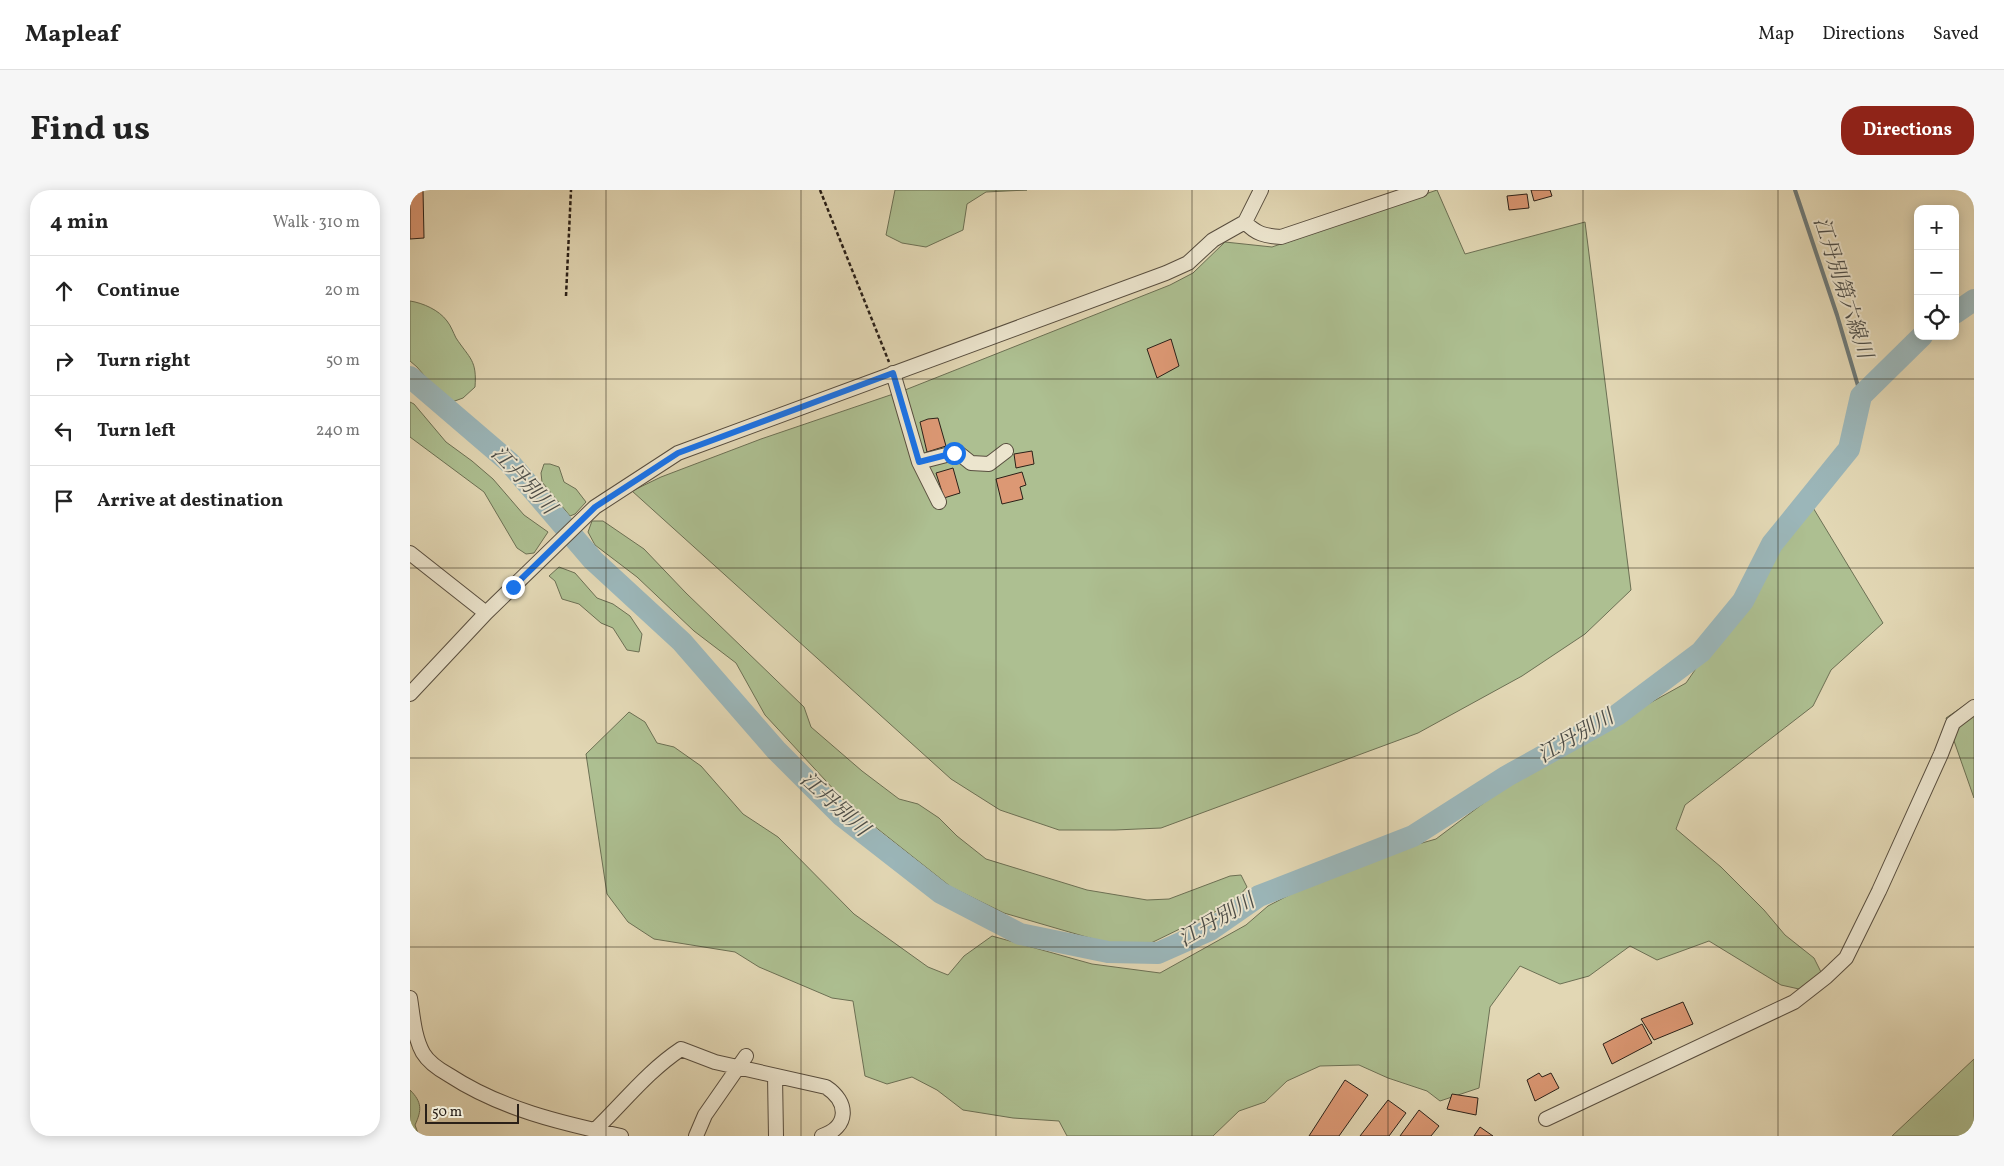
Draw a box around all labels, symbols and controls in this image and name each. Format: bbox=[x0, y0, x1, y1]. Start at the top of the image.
text: Mapleaf bbox=[25, 18, 119, 52]
text: Map bbox=[1758, 22, 1794, 47]
text: Directions bbox=[1822, 22, 1905, 47]
text: Saved bbox=[1933, 22, 1979, 47]
text: Find us bbox=[30, 106, 150, 154]
button: Directions bbox=[1841, 106, 1974, 155]
map controls bbox=[1914, 205, 1959, 340]
button: + bbox=[1914, 205, 1959, 250]
text: 4 min bbox=[50, 208, 109, 237]
text: Walk · 310 m bbox=[273, 212, 360, 234]
water label: 江丹別第六線川 bbox=[1805, 214, 1879, 364]
button: − bbox=[1914, 250, 1959, 295]
icon: ahead bbox=[50, 277, 78, 305]
text: Continue bbox=[97, 278, 180, 304]
text: 20 m bbox=[325, 280, 360, 302]
button: locate bbox=[1914, 295, 1959, 340]
icon: right bbox=[50, 347, 78, 375]
text: Turn right bbox=[97, 348, 190, 374]
text: 50 m bbox=[326, 350, 360, 372]
icon: left bbox=[50, 417, 78, 445]
text: Turn left bbox=[97, 418, 176, 444]
text: 240 m bbox=[316, 420, 360, 442]
water label: 江丹別川 bbox=[484, 440, 564, 523]
route start bbox=[943, 442, 966, 465]
icon: arrive bbox=[50, 487, 78, 515]
text: Arrive at destination bbox=[97, 488, 283, 514]
route end bbox=[502, 576, 525, 599]
water label: 江丹別川 bbox=[1532, 702, 1621, 771]
water label: 江丹別川 bbox=[793, 766, 876, 845]
water label: 江丹別川 bbox=[1173, 886, 1262, 955]
scale bar bbox=[425, 1101, 519, 1124]
text: 50 m bbox=[432, 1103, 462, 1122]

